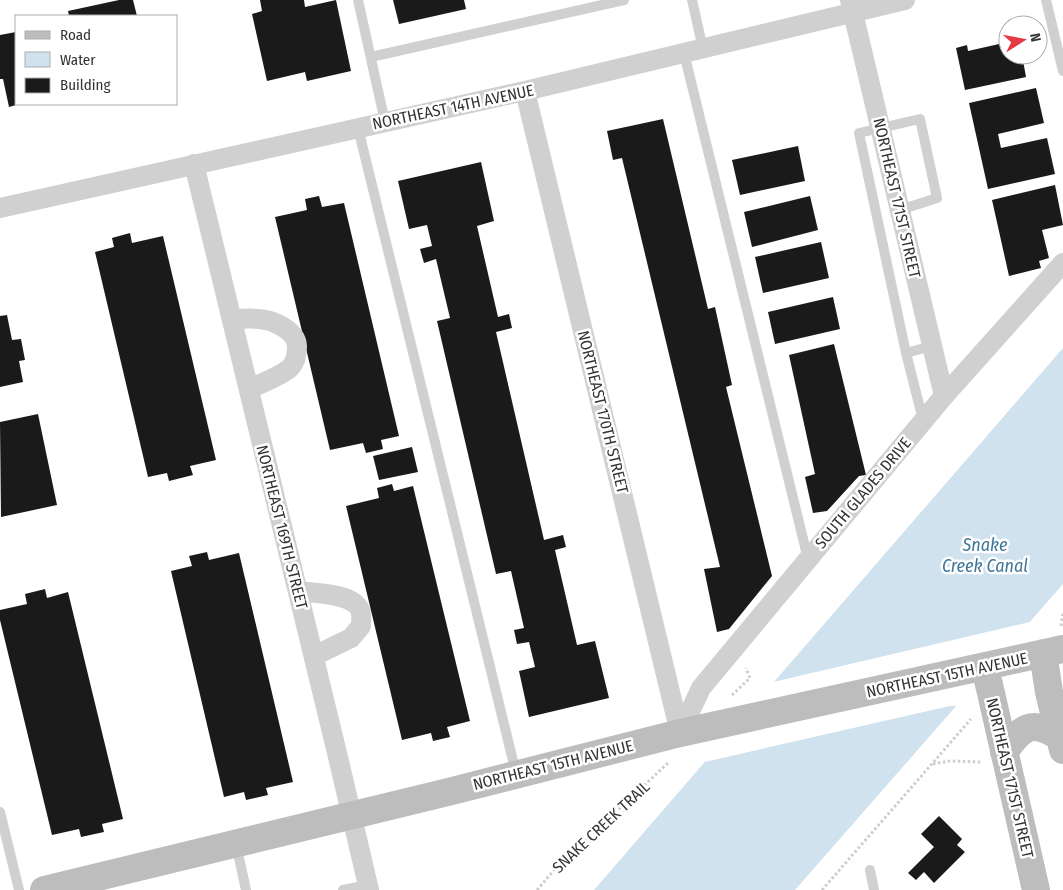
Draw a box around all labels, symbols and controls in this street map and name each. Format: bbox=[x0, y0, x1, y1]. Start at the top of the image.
legend bbox=[15, 15, 178, 105]
north arrow bbox=[998, 15, 1048, 65]
text: Road bbox=[60, 26, 91, 44]
text: N bbox=[1026, 32, 1044, 43]
text: Water bbox=[60, 51, 96, 69]
text: Building bbox=[60, 76, 111, 94]
street label: NORTHEAST 14TH AVENUE bbox=[371, 81, 535, 133]
street label: NORTHEAST 171ST STREET bbox=[869, 116, 925, 280]
street label: NORTHEAST 170TH STREET bbox=[574, 329, 633, 496]
street label: SOUTH GLADES DRIVE bbox=[811, 434, 915, 552]
street label: NORTHEAST 169TH STREET bbox=[252, 443, 312, 612]
water label: Snake Creek Canal bbox=[942, 534, 1028, 577]
street label: NORTHEAST 15TH AVENUE bbox=[865, 649, 1029, 701]
street label: NORTHEAST 171ST STREET bbox=[982, 696, 1038, 860]
street label: NORTHEAST 15TH AVENUE bbox=[471, 736, 635, 794]
street label: SNAKE CREEK TRAIL bbox=[549, 777, 653, 877]

